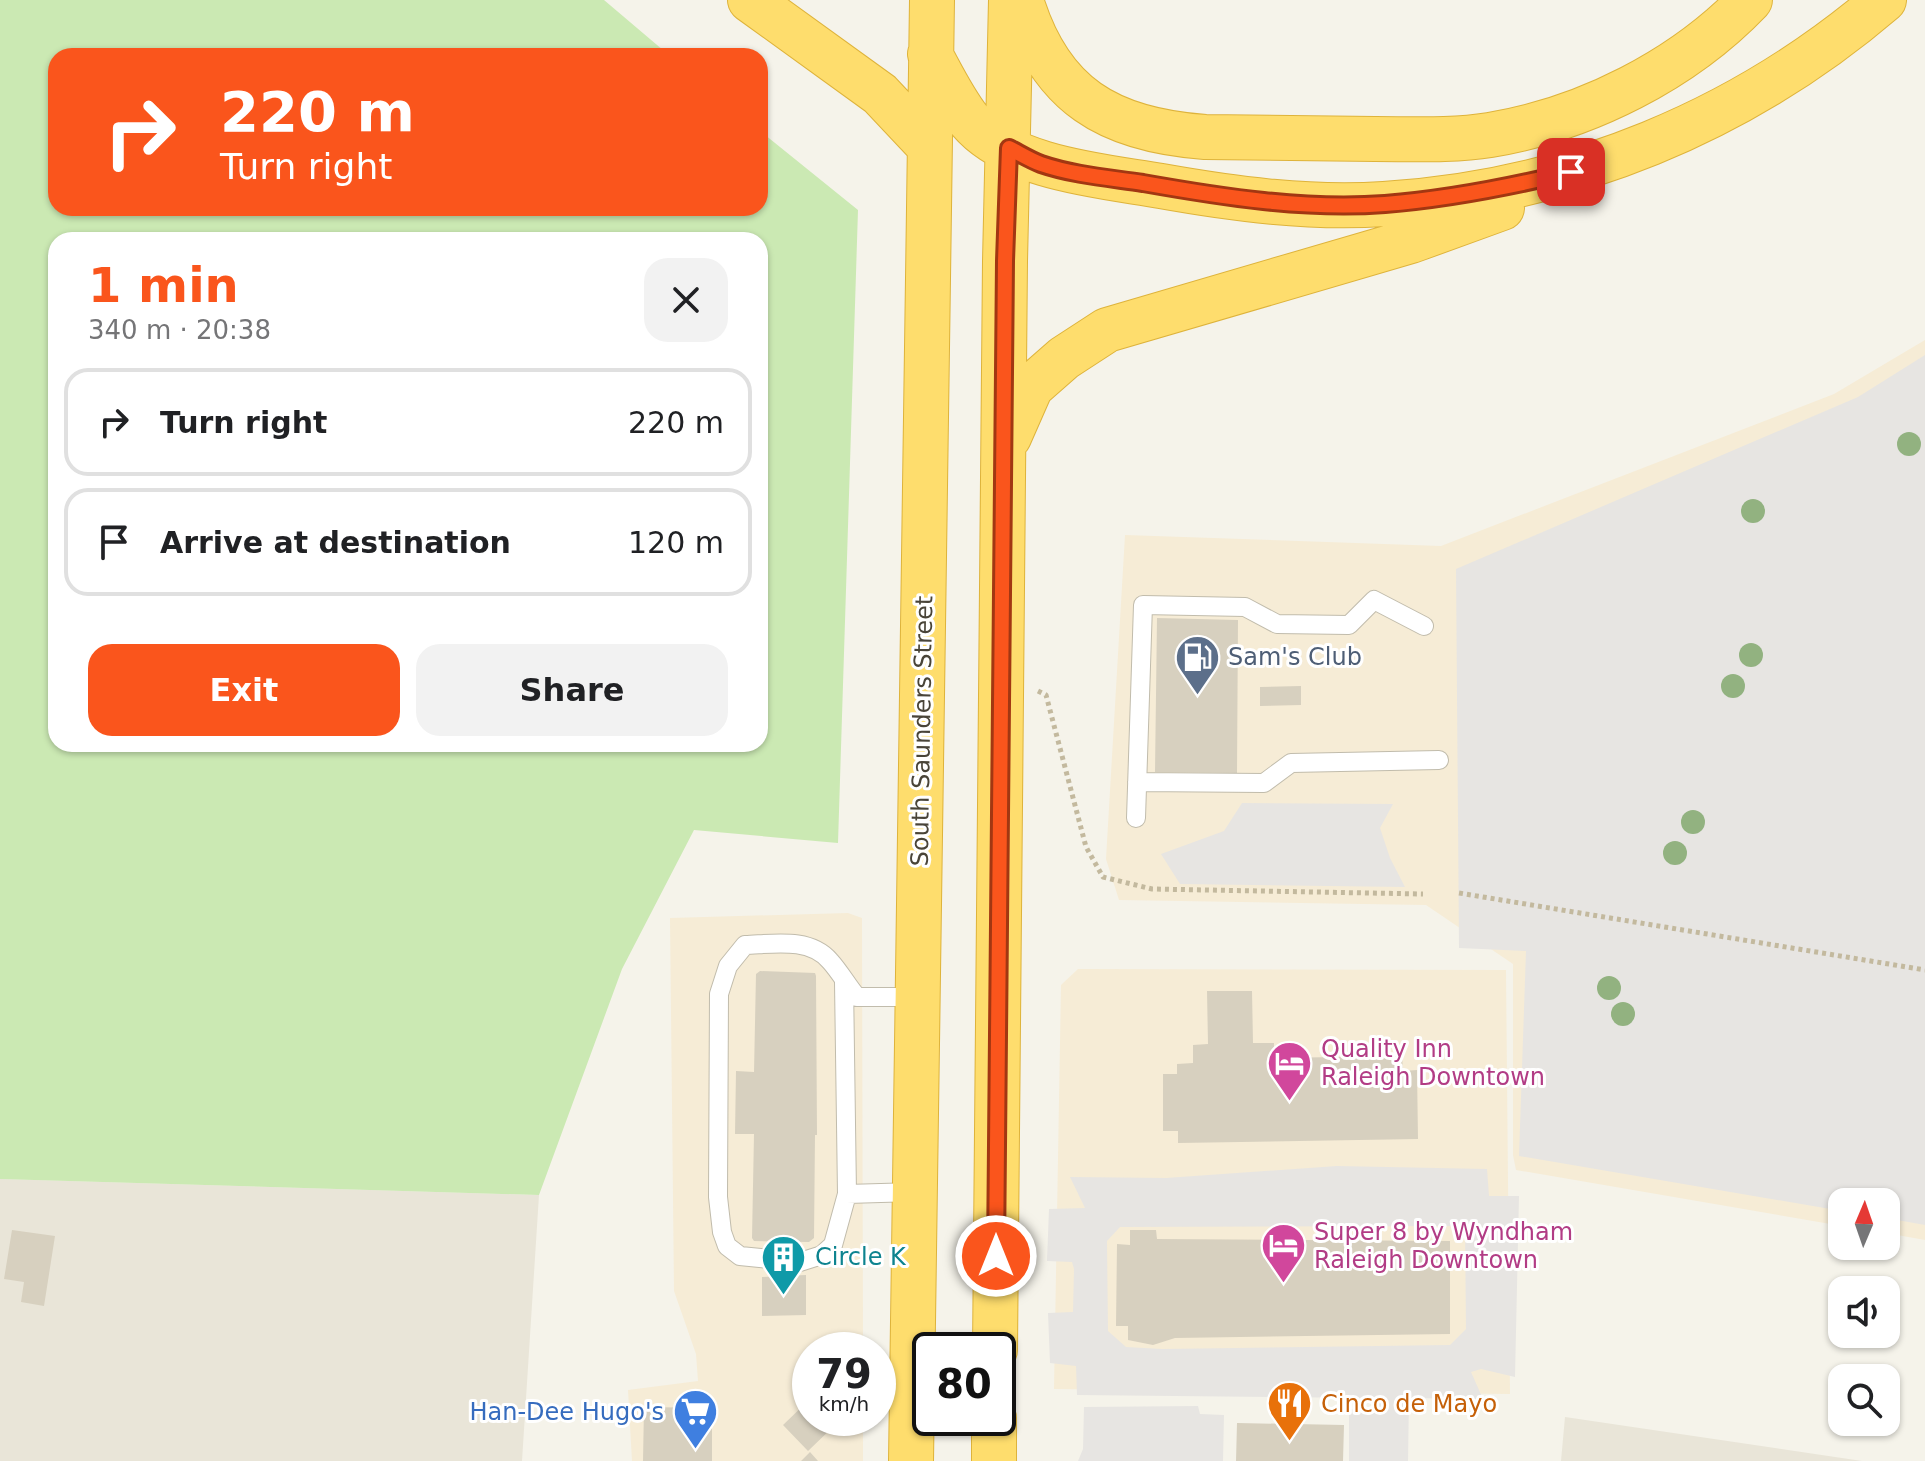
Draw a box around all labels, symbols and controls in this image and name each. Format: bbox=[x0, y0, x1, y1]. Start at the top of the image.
text: 220 m bbox=[220, 79, 415, 144]
icon: right bbox=[88, 80, 192, 184]
pin bbox=[1537, 138, 1605, 206]
text: Turn right bbox=[220, 146, 392, 187]
icon: arrive bbox=[1549, 150, 1593, 194]
text: 1 min bbox=[88, 257, 239, 313]
button: close bbox=[644, 258, 728, 342]
text: 340 m · 20:38 bbox=[88, 315, 271, 345]
icon: right bbox=[92, 400, 136, 444]
text: Turn right bbox=[160, 405, 327, 440]
text: 220 m bbox=[628, 405, 724, 440]
icon: arrive bbox=[92, 520, 136, 564]
text: Arrive at destination bbox=[160, 525, 511, 560]
text: 120 m bbox=[628, 525, 724, 560]
street label: South Saunders Street bbox=[906, 595, 938, 867]
fuel station icon: Sam's Club bbox=[1173, 633, 1221, 696]
place label: Sam's Club bbox=[1228, 643, 1362, 671]
button: Exit bbox=[88, 644, 400, 736]
button: Share bbox=[416, 644, 728, 736]
place label: Quality Inn Raleigh Downtown bbox=[1321, 1035, 1545, 1091]
hotel icon: Quality Inn Raleigh Downtown bbox=[1266, 1039, 1314, 1102]
north arrow bbox=[1828, 1188, 1900, 1260]
map controls bbox=[1828, 1188, 1900, 1436]
position arrow bbox=[954, 1214, 1038, 1298]
place label: Super 8 by Wyndham Raleigh Downtown bbox=[1314, 1218, 1573, 1274]
hotel icon: Super 8 by Wyndham Raleigh Downtown bbox=[1259, 1222, 1307, 1285]
building icon: Circle K bbox=[760, 1233, 808, 1296]
place label: Circle K bbox=[815, 1243, 907, 1271]
button: sound bbox=[1828, 1276, 1900, 1348]
speed limit sign: 80 bbox=[912, 1332, 1016, 1436]
text: 79 bbox=[816, 1351, 872, 1397]
button: search bbox=[1828, 1364, 1900, 1436]
restaurant icon: Cinco de Mayo bbox=[1266, 1380, 1314, 1443]
supermarket icon: Han-Dee Hugo's bbox=[671, 1388, 719, 1451]
place label: Cinco de Mayo bbox=[1321, 1390, 1497, 1418]
text: km/h bbox=[819, 1392, 869, 1416]
place label: Han-Dee Hugo's bbox=[469, 1398, 664, 1426]

